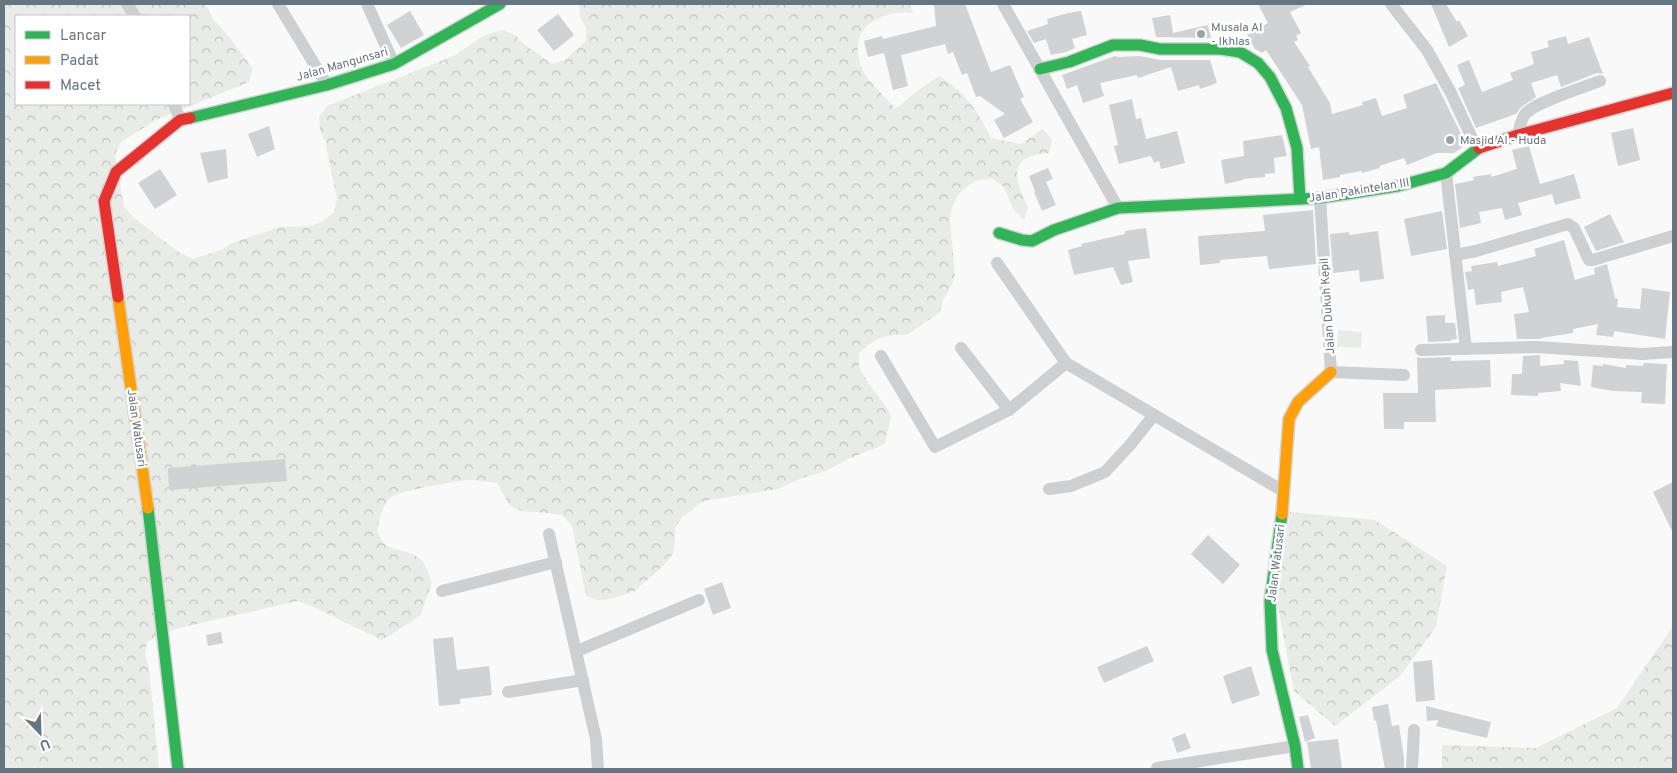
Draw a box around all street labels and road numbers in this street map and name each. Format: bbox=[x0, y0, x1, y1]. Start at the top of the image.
street label: Jalan Mangunsari bbox=[295, 44, 390, 86]
street label: Jalan Pakintelan III bbox=[1308, 175, 1411, 207]
street label: Jalan Dukuh Kepil bbox=[1317, 257, 1339, 355]
street label: Jalan Watusari bbox=[123, 388, 149, 468]
street label: Jalan Watusari bbox=[1264, 523, 1290, 603]

